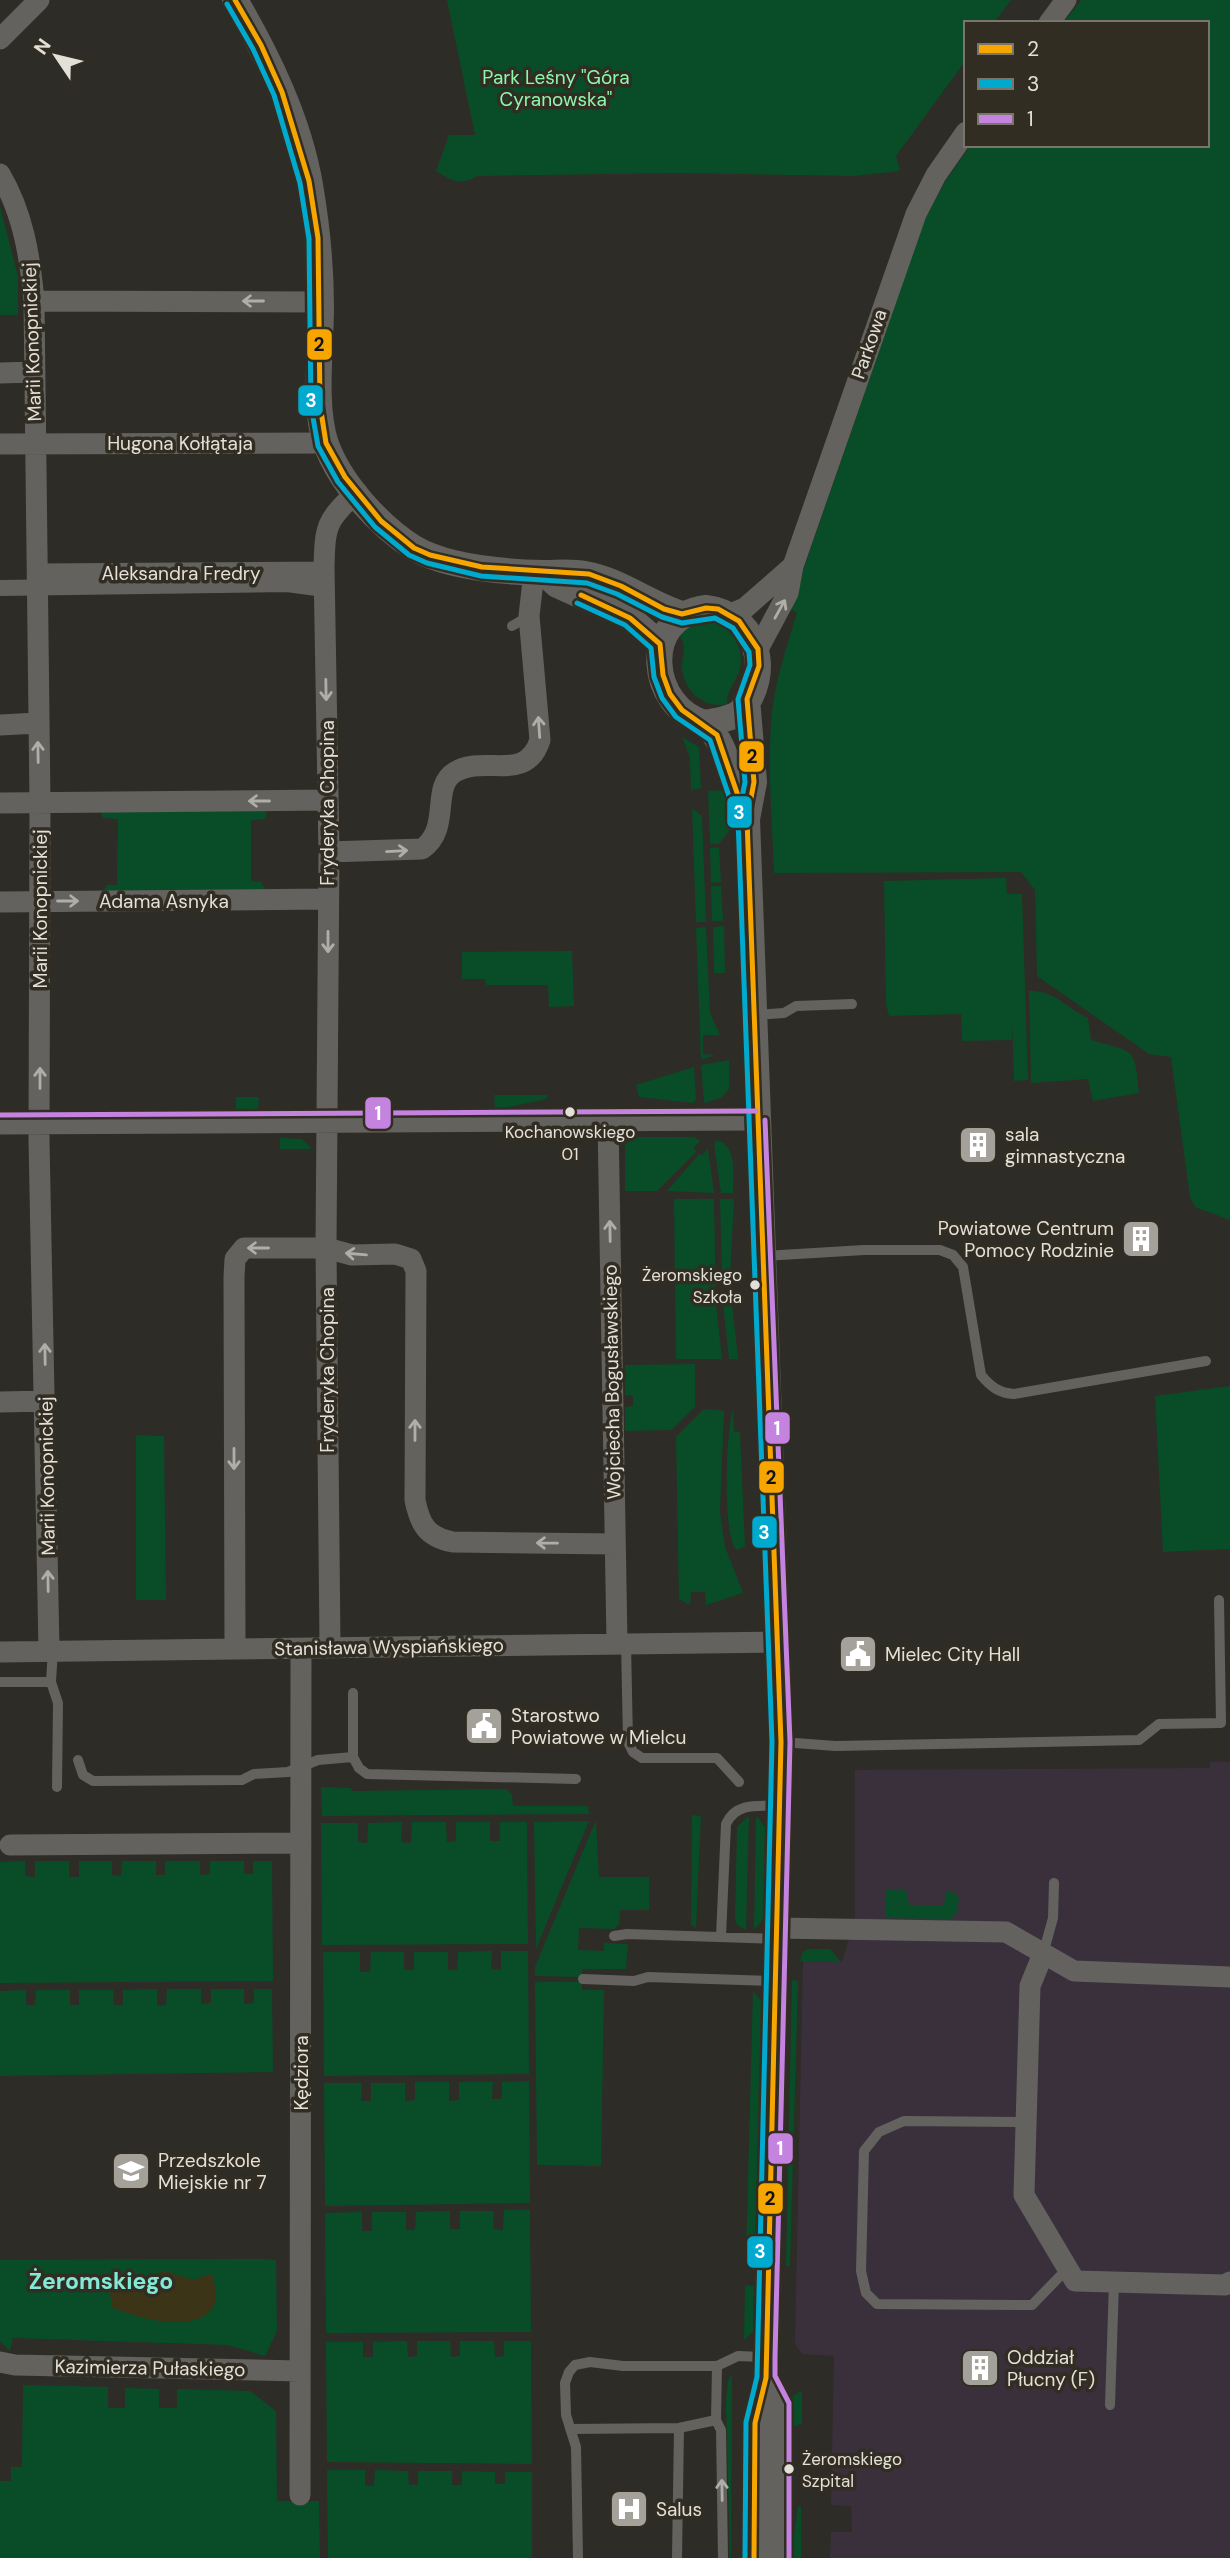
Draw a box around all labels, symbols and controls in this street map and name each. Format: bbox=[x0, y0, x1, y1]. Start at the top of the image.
north arrow bbox=[21, 21, 91, 91]
legend bbox=[964, 21, 1209, 147]
text: N bbox=[28, 34, 57, 59]
text: 2 bbox=[1027, 35, 1039, 63]
park label: Park Leśny "Góra Cyranowska" bbox=[482, 65, 630, 112]
text: 3 bbox=[1027, 70, 1039, 98]
text: 1 bbox=[1027, 105, 1034, 133]
street label: Marii Konopnickiej bbox=[17, 262, 47, 422]
one-way arrow bbox=[241, 294, 264, 308]
street label: Parkowa bbox=[845, 306, 893, 382]
line badge: 2 bbox=[306, 328, 333, 361]
text: 2 bbox=[314, 332, 325, 357]
line badge: 3 bbox=[297, 384, 324, 417]
text: 3 bbox=[305, 388, 317, 413]
street label: Hugona Kołłątaja bbox=[107, 431, 253, 456]
street label: Aleksandra Fredry bbox=[102, 561, 261, 586]
one-way arrow bbox=[773, 599, 787, 619]
one-way arrow bbox=[319, 678, 333, 701]
one-way arrow bbox=[532, 716, 545, 738]
street label: Fryderyka Chopina bbox=[315, 720, 340, 886]
line badge: 2 bbox=[738, 740, 765, 773]
one-way arrow bbox=[32, 741, 45, 764]
text: 2 bbox=[747, 744, 758, 769]
one-way arrow bbox=[248, 794, 271, 808]
line badge: 3 bbox=[726, 795, 753, 829]
text: 3 bbox=[733, 800, 745, 825]
street label: Marii Konopnickiej bbox=[28, 829, 53, 989]
one-way arrow bbox=[385, 844, 408, 857]
street label: Adama Asnyka bbox=[99, 889, 229, 914]
one-way arrow bbox=[56, 895, 79, 908]
one-way arrow bbox=[321, 930, 335, 953]
one-way arrow bbox=[33, 1066, 47, 1089]
line badge: 1 bbox=[364, 1096, 392, 1130]
text: 1 bbox=[375, 1101, 381, 1126]
marker: Kochanowskiego 01 bbox=[563, 1105, 577, 1119]
place label: Kochanowskiego 01 bbox=[505, 1121, 635, 1165]
place label: sala gimnastyczna bbox=[1005, 1122, 1125, 1169]
building icon: sala gimnastyczna bbox=[957, 1124, 999, 1166]
place label: Powiatowe Centrum Pomocy Rodzinie bbox=[938, 1216, 1114, 1263]
building icon: Powiatowe Centrum Pomocy Rodzinie bbox=[1120, 1218, 1162, 1260]
one-way arrow bbox=[603, 1220, 616, 1243]
one-way arrow bbox=[247, 1241, 270, 1255]
one-way arrow bbox=[346, 1247, 368, 1260]
street label: Wojciecha Bogusławskiego bbox=[597, 1264, 627, 1500]
place label: Żeromskiego Szkoła bbox=[642, 1264, 742, 1308]
marker: Żeromskiego Szkoła bbox=[748, 1278, 762, 1292]
street label: Fryderyka Chopina bbox=[315, 1287, 340, 1453]
one-way arrow bbox=[38, 1343, 52, 1366]
street label: Marii Konopnickiej bbox=[33, 1396, 61, 1556]
line badge: 1 bbox=[764, 1411, 791, 1445]
text: 1 bbox=[774, 1416, 780, 1441]
one-way arrow bbox=[408, 1419, 422, 1442]
one-way arrow bbox=[227, 1447, 241, 1470]
line badge: 2 bbox=[758, 1460, 785, 1494]
text: 2 bbox=[766, 1465, 777, 1490]
line badge: 3 bbox=[751, 1515, 778, 1549]
text: 3 bbox=[758, 1520, 770, 1545]
one-way arrow bbox=[536, 1536, 559, 1550]
one-way arrow bbox=[41, 1570, 55, 1593]
street label: Stanisława Wyspiańskiego bbox=[274, 1632, 504, 1662]
public building icon: Mielec City Hall bbox=[837, 1633, 879, 1675]
place label: Mielec City Hall bbox=[885, 1642, 1020, 1667]
place label: Starostwo Powiatowe w Mielcu bbox=[511, 1703, 686, 1750]
public building icon: Starostwo Powiatowe w Mielcu bbox=[463, 1705, 505, 1747]
street label: Kędziora bbox=[289, 2035, 314, 2111]
line badge: 1 bbox=[767, 2132, 794, 2165]
text: 1 bbox=[777, 2136, 783, 2161]
place label: Przedszkole Miejskie nr 7 bbox=[158, 2148, 267, 2195]
school or university icon: Przedszkole Miejskie nr 7 bbox=[110, 2150, 152, 2192]
line badge: 2 bbox=[757, 2182, 784, 2215]
text: 2 bbox=[765, 2186, 776, 2211]
line badge: 3 bbox=[746, 2235, 774, 2269]
text: 3 bbox=[754, 2239, 766, 2264]
district label: Żeromskiego bbox=[29, 2266, 173, 2296]
place label: Oddział Płucny (F) bbox=[1007, 2345, 1095, 2392]
building icon: Oddział Płucny (F) bbox=[959, 2347, 1001, 2389]
street label: Kazimierza Pułaskiego bbox=[54, 2354, 246, 2382]
place label: Żeromskiego Szpital bbox=[802, 2448, 902, 2492]
marker: Żeromskiego Szpital bbox=[782, 2462, 796, 2476]
one-way arrow bbox=[716, 2479, 729, 2502]
hospital icon: Salus bbox=[608, 2488, 650, 2530]
place label: Salus bbox=[656, 2497, 702, 2522]

